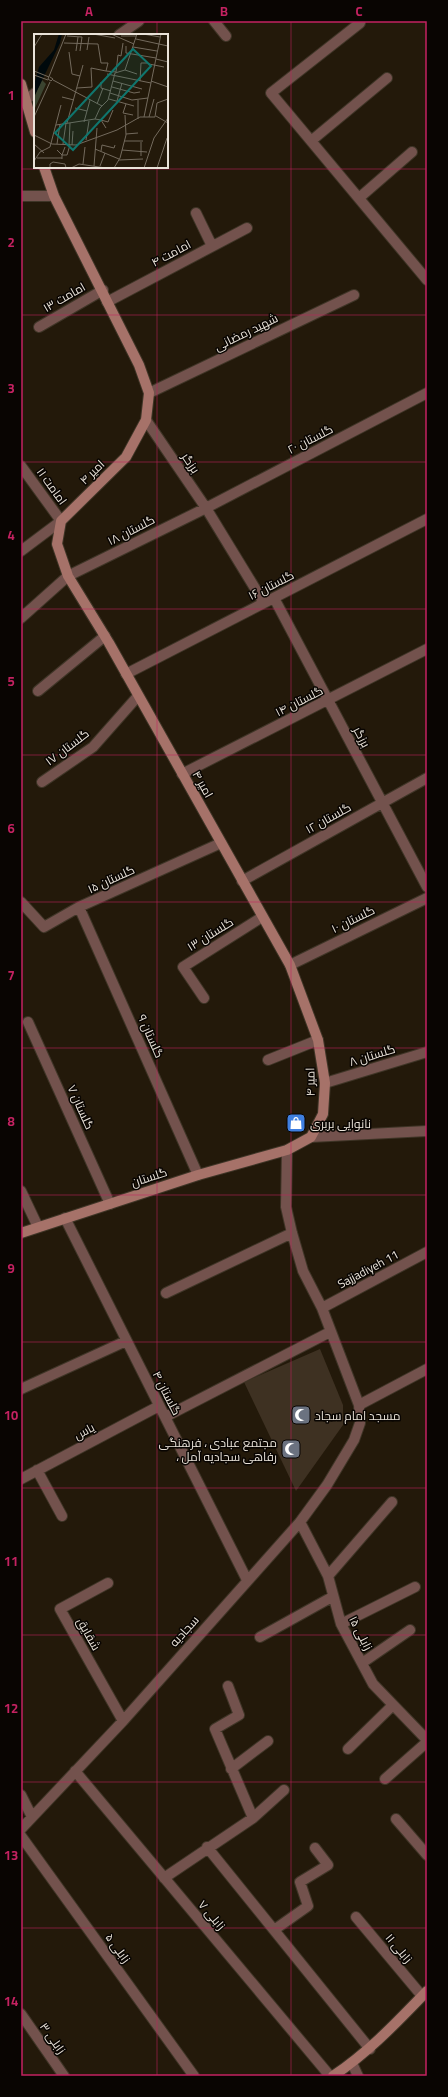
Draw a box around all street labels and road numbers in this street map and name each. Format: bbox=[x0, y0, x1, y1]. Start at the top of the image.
street label: امامت ۴ bbox=[147, 233, 195, 273]
street label: امامت ۱۳ bbox=[38, 275, 90, 319]
street label: شهید رمضانی bbox=[210, 307, 282, 357]
street label: گلستان ۲۰ bbox=[283, 418, 337, 460]
street label: برزگر bbox=[175, 447, 207, 478]
street label: امیر ۴ bbox=[74, 454, 110, 490]
street label: امامت ۱۱ bbox=[30, 462, 74, 510]
street label: گلستان ۱۸ bbox=[103, 508, 159, 552]
street label: گلستان ۱۶ bbox=[244, 564, 298, 606]
street label: گلستان ۱۴ bbox=[271, 679, 327, 723]
street label: برزگر bbox=[346, 721, 377, 752]
street label: گلستان ۱۷ bbox=[40, 722, 94, 772]
street label: امیر ۴ bbox=[186, 766, 220, 802]
street label: گلستان ۱۲ bbox=[301, 796, 355, 840]
street label: گلستان ۱۵ bbox=[83, 858, 139, 900]
street label: گلستان ۱۰ bbox=[327, 898, 379, 940]
street label: گلستان ۱۳ bbox=[182, 911, 238, 957]
street label: گلستان ۹ bbox=[131, 1010, 171, 1062]
street label: گلستان ۸ bbox=[346, 1037, 398, 1073]
street label: امیر ۴ bbox=[298, 1067, 322, 1097]
street label: گلستان ۷ bbox=[61, 1081, 101, 1133]
street label: گلستان bbox=[128, 1160, 170, 1194]
street label: Sajjadiyeh 11 bbox=[333, 1243, 403, 1295]
street label: گلستان ۴ bbox=[146, 1366, 188, 1420]
street label: یاس bbox=[69, 1415, 99, 1446]
street label: سجادیه bbox=[163, 1610, 205, 1652]
street label: زابلی ۱۵ bbox=[342, 1611, 380, 1655]
street label: شقایق bbox=[70, 1613, 108, 1655]
street label: زابلی ۷ bbox=[192, 1895, 232, 1935]
street label: زابلی ۵ bbox=[99, 1928, 137, 1968]
street label: زابلی ۱۱ bbox=[379, 1928, 419, 1968]
street label: زابلی ۳ bbox=[34, 2017, 72, 2059]

